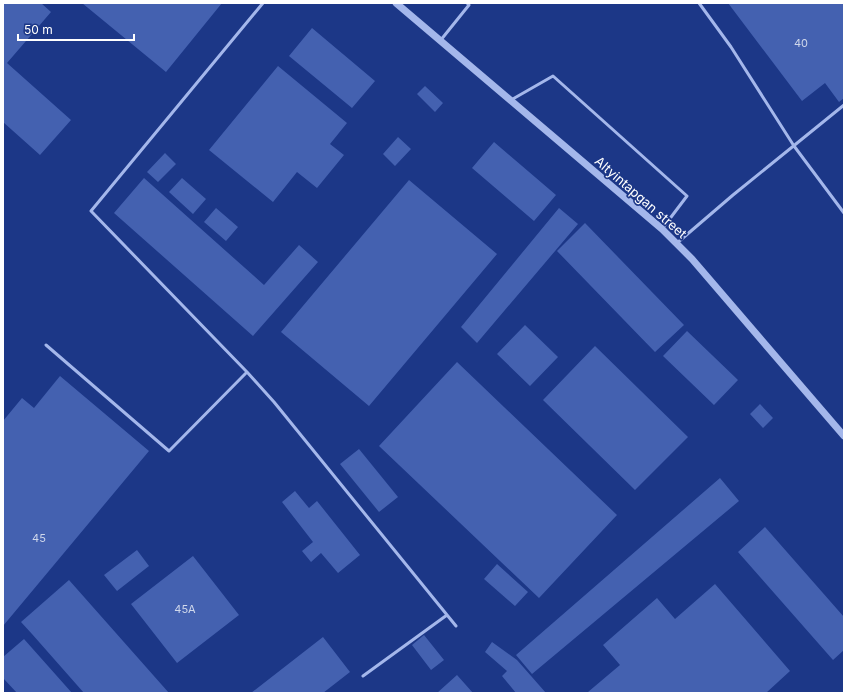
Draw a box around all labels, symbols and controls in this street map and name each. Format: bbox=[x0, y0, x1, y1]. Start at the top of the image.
scale bar bbox=[18, 16, 134, 42]
text: 50 m bbox=[24, 22, 53, 37]
house number: 40 bbox=[794, 36, 808, 50]
street label: Altyintapgan street bbox=[592, 153, 690, 241]
house number: 45 bbox=[32, 531, 46, 545]
house number: 45A bbox=[174, 602, 196, 616]

